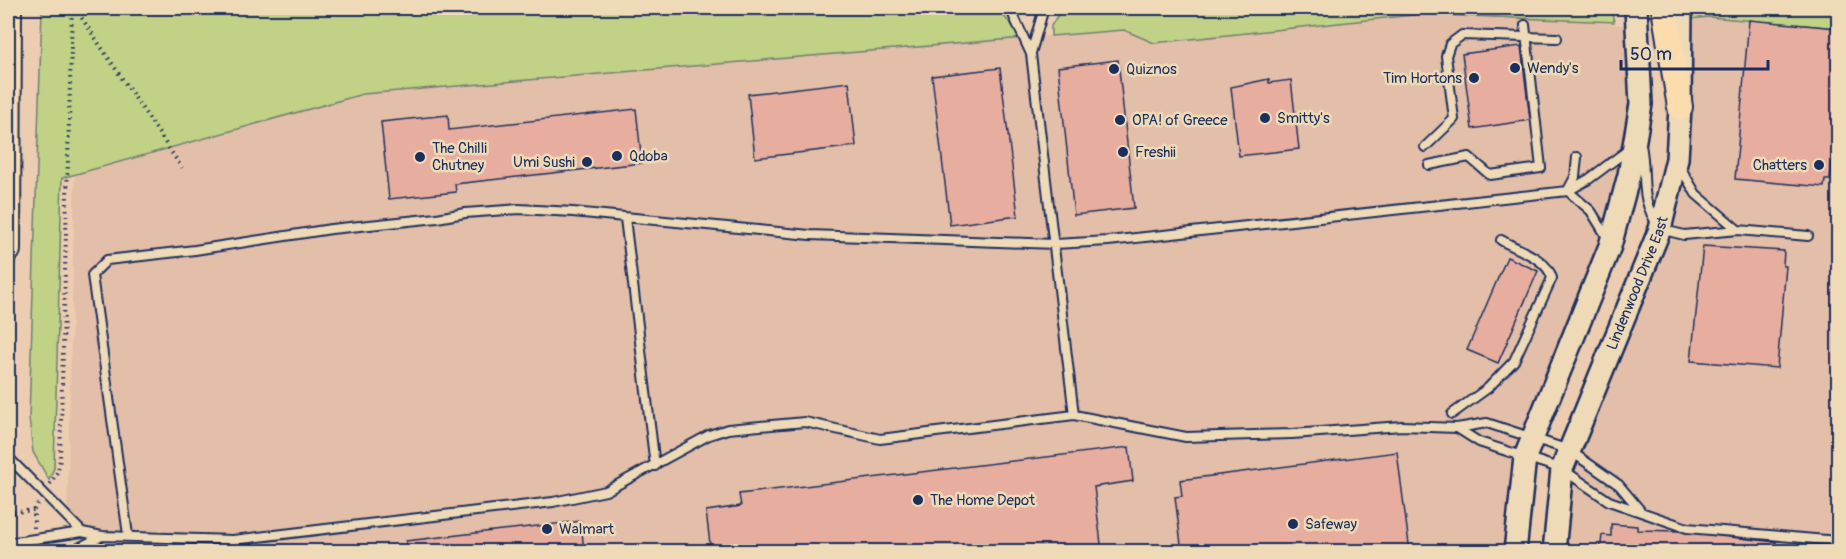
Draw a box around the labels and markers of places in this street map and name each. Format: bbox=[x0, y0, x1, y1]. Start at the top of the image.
place label: Wendy's bbox=[1527, 59, 1579, 78]
place label: Quiznos bbox=[1126, 60, 1177, 79]
marker: Wendy's bbox=[1508, 61, 1522, 75]
marker: Quiznos bbox=[1107, 62, 1121, 76]
place label: Tim Hortons bbox=[1383, 69, 1462, 88]
marker: Tim Hortons bbox=[1467, 71, 1481, 85]
place label: Smitty's bbox=[1277, 109, 1330, 128]
place label: OPA! of Greece bbox=[1132, 111, 1228, 130]
marker: Smitty's bbox=[1258, 111, 1272, 125]
marker: OPA! of Greece bbox=[1113, 113, 1127, 127]
place label: The Chilli Chutney bbox=[432, 139, 487, 175]
place label: Freshii bbox=[1135, 143, 1176, 162]
marker: Freshii bbox=[1116, 145, 1130, 159]
place label: Qdoba bbox=[629, 147, 668, 166]
marker: Qdoba bbox=[610, 149, 624, 163]
marker: The Chilli Chutney bbox=[413, 150, 427, 164]
place label: Umi Sushi bbox=[513, 153, 575, 172]
marker: Umi Sushi bbox=[580, 155, 594, 169]
place label: Chatters bbox=[1753, 156, 1807, 175]
marker: Chatters bbox=[1812, 158, 1826, 172]
place label: The Home Depot bbox=[930, 491, 1036, 510]
marker: The Home Depot bbox=[911, 493, 925, 507]
place label: Safeway bbox=[1305, 515, 1357, 534]
marker: Safeway bbox=[1286, 517, 1300, 531]
place label: Walmart bbox=[559, 520, 615, 539]
marker: Walmart bbox=[540, 522, 554, 536]

